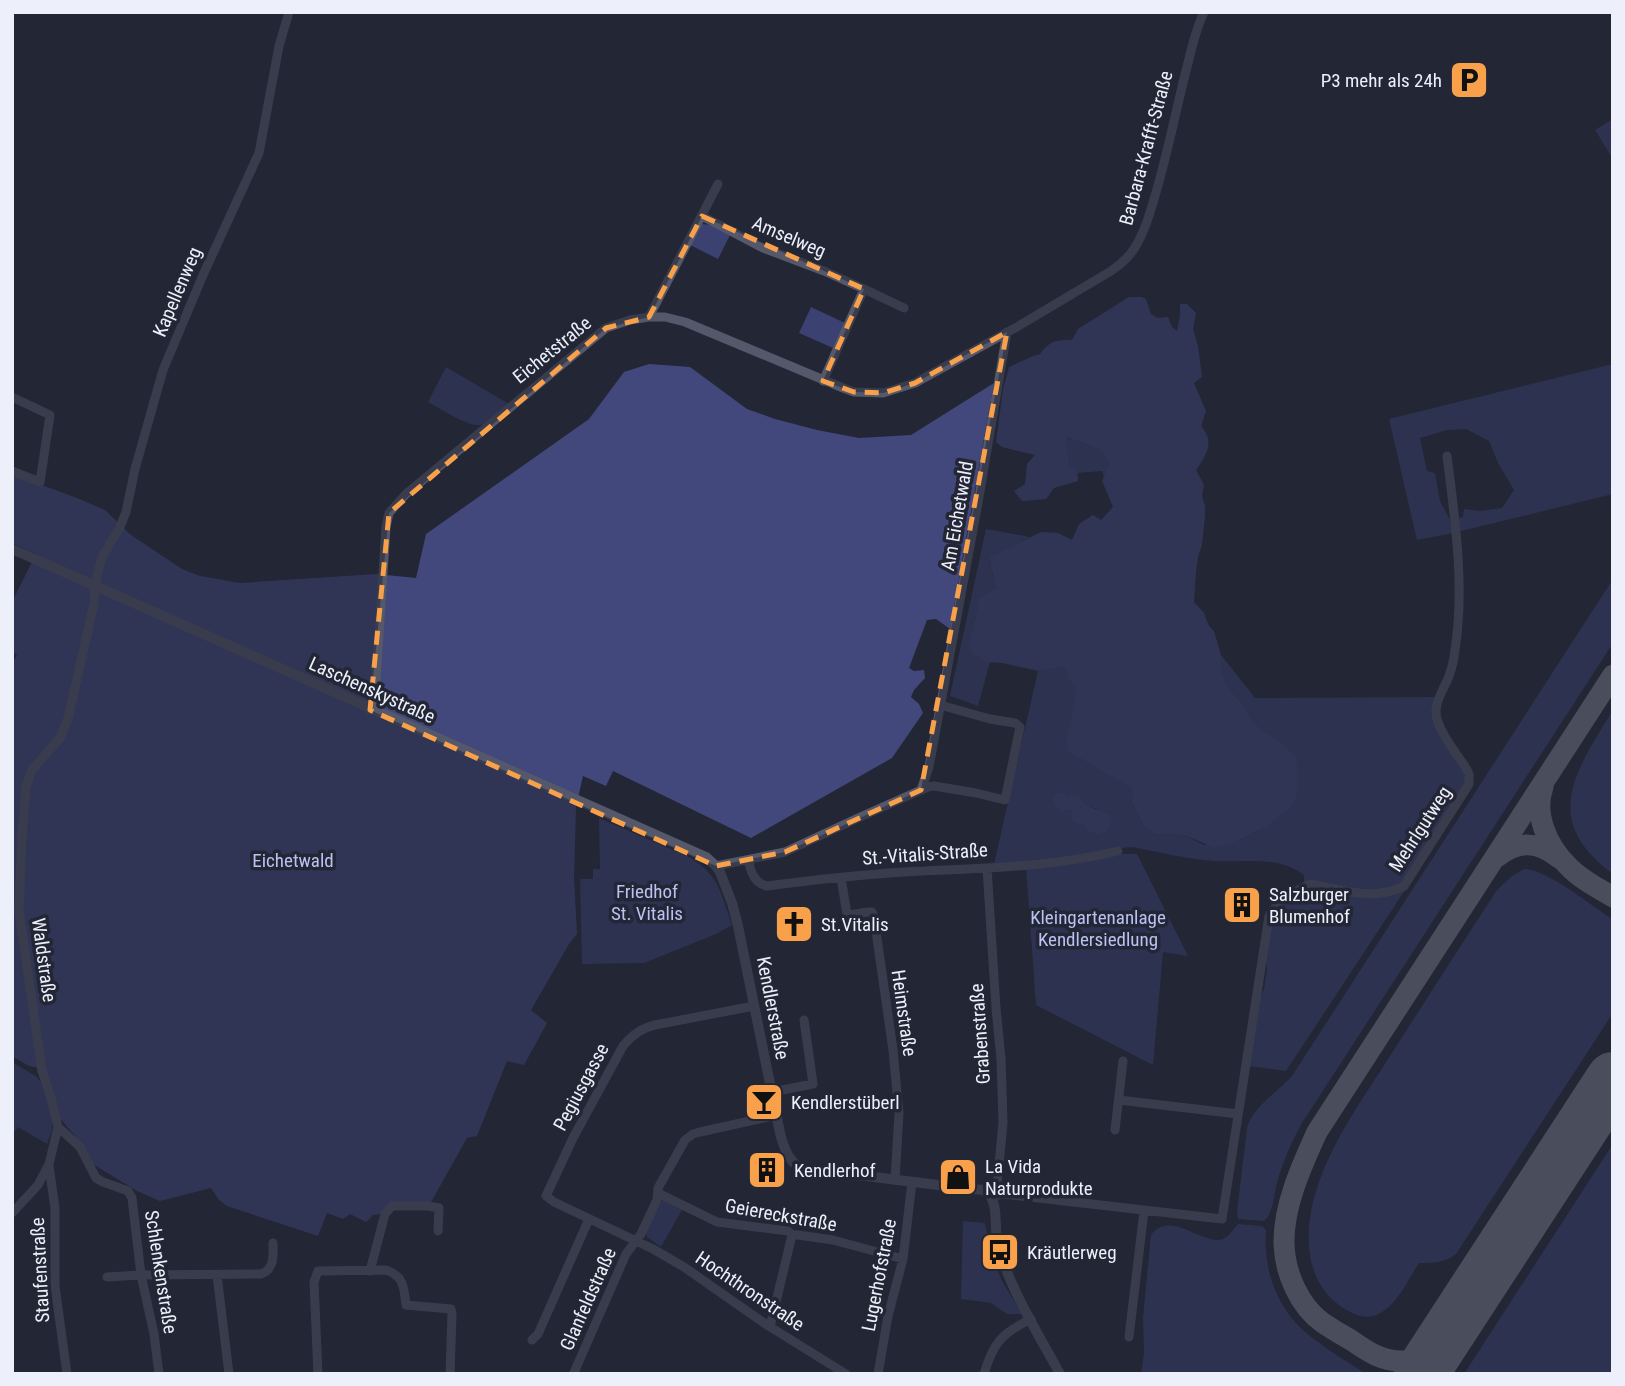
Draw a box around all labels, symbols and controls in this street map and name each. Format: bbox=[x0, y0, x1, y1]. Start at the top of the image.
parking icon: P3 mehr als 24h bbox=[1448, 59, 1490, 101]
street label: Barbara-Krafft-Straße bbox=[1114, 68, 1178, 228]
place label: P3 mehr als 24h bbox=[1321, 69, 1442, 92]
street label: Amselweg bbox=[749, 211, 829, 263]
street label: Kapellenweg bbox=[148, 244, 206, 340]
street label: Eichetstraße bbox=[508, 311, 596, 388]
street label: Am Eichetwald bbox=[936, 459, 978, 573]
street label: Laschenskystraße bbox=[305, 652, 439, 728]
street label: Mehrlgutweg bbox=[1384, 782, 1456, 876]
street label: St.-Vitalis-Straße bbox=[861, 838, 989, 870]
park label: Eichetwald bbox=[252, 849, 334, 872]
park label: Friedhof St. Vitalis bbox=[611, 880, 683, 925]
place label: Salzburger Blumenhof bbox=[1269, 883, 1350, 928]
building icon: Salzburger Blumenhof bbox=[1221, 884, 1263, 926]
church icon: St.Vitalis bbox=[773, 903, 815, 945]
park label: Kleingartenanlage Kendlersiedlung bbox=[1030, 906, 1166, 951]
place label: St.Vitalis bbox=[821, 913, 889, 936]
street label: Waldstraße bbox=[27, 916, 61, 1004]
street label: Kendlerstraße bbox=[752, 955, 794, 1061]
street label: Heimstraße bbox=[887, 968, 921, 1058]
street label: Grabenstraße bbox=[965, 983, 995, 1085]
street label: Pegiusgasse bbox=[548, 1039, 614, 1135]
bar icon: Kendlerstüberl bbox=[743, 1081, 785, 1123]
place label: Kendlerstüberl bbox=[791, 1091, 900, 1114]
building icon: Kendlerhof bbox=[746, 1149, 788, 1191]
place label: La Vida Naturprodukte bbox=[985, 1155, 1093, 1200]
shop icon: La Vida Naturprodukte bbox=[937, 1156, 979, 1198]
place label: Kendlerhof bbox=[794, 1159, 875, 1182]
street label: Geiereckstraße bbox=[723, 1194, 839, 1236]
street label: Schlenkenstraße bbox=[140, 1209, 182, 1335]
street label: Staufenstraße bbox=[26, 1217, 54, 1323]
street label: Lugerhofstraße bbox=[857, 1217, 901, 1333]
bus stop icon: Kräutlerweg bbox=[979, 1231, 1021, 1273]
place label: Kräutlerweg bbox=[1027, 1241, 1117, 1264]
street label: Glanfeldstraße bbox=[555, 1244, 621, 1354]
street label: Hochthronstraße bbox=[691, 1246, 809, 1336]

